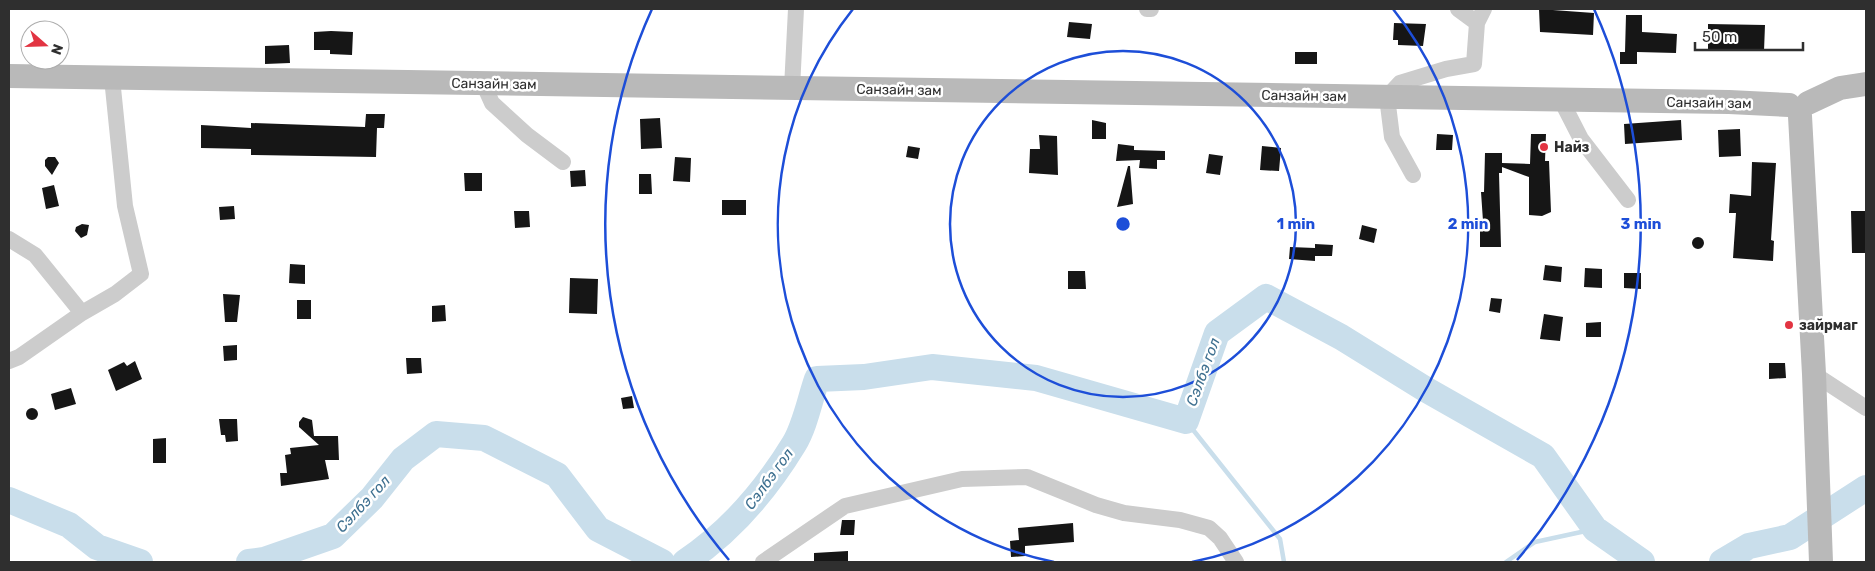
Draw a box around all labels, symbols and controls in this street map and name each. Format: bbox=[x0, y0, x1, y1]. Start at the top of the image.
north arrow bbox=[20, 20, 70, 70]
scale bar bbox=[1695, 20, 1802, 52]
text: 50 m bbox=[1702, 28, 1737, 46]
text: N bbox=[47, 42, 66, 57]
street label: Санзайн зам bbox=[451, 75, 537, 93]
street label: Санзайн зам bbox=[856, 81, 942, 99]
street label: Санзайн зам bbox=[1261, 87, 1347, 105]
street label: Санзайн зам bbox=[1666, 94, 1752, 112]
place label: Найз bbox=[1554, 139, 1590, 156]
marker: Найз bbox=[1538, 141, 1550, 153]
centre of rings bbox=[1114, 215, 1132, 233]
text: 1 min bbox=[1277, 215, 1315, 233]
text: 2 min bbox=[1448, 215, 1488, 233]
text: 3 min bbox=[1621, 215, 1661, 233]
place label: зайрмаг bbox=[1799, 317, 1858, 334]
marker: зайрмаг bbox=[1783, 319, 1795, 331]
water label: Сэлбэ гол bbox=[1182, 335, 1224, 409]
water label: Сэлбэ гол bbox=[741, 445, 797, 513]
water label: Сэлбэ гол bbox=[332, 472, 394, 536]

